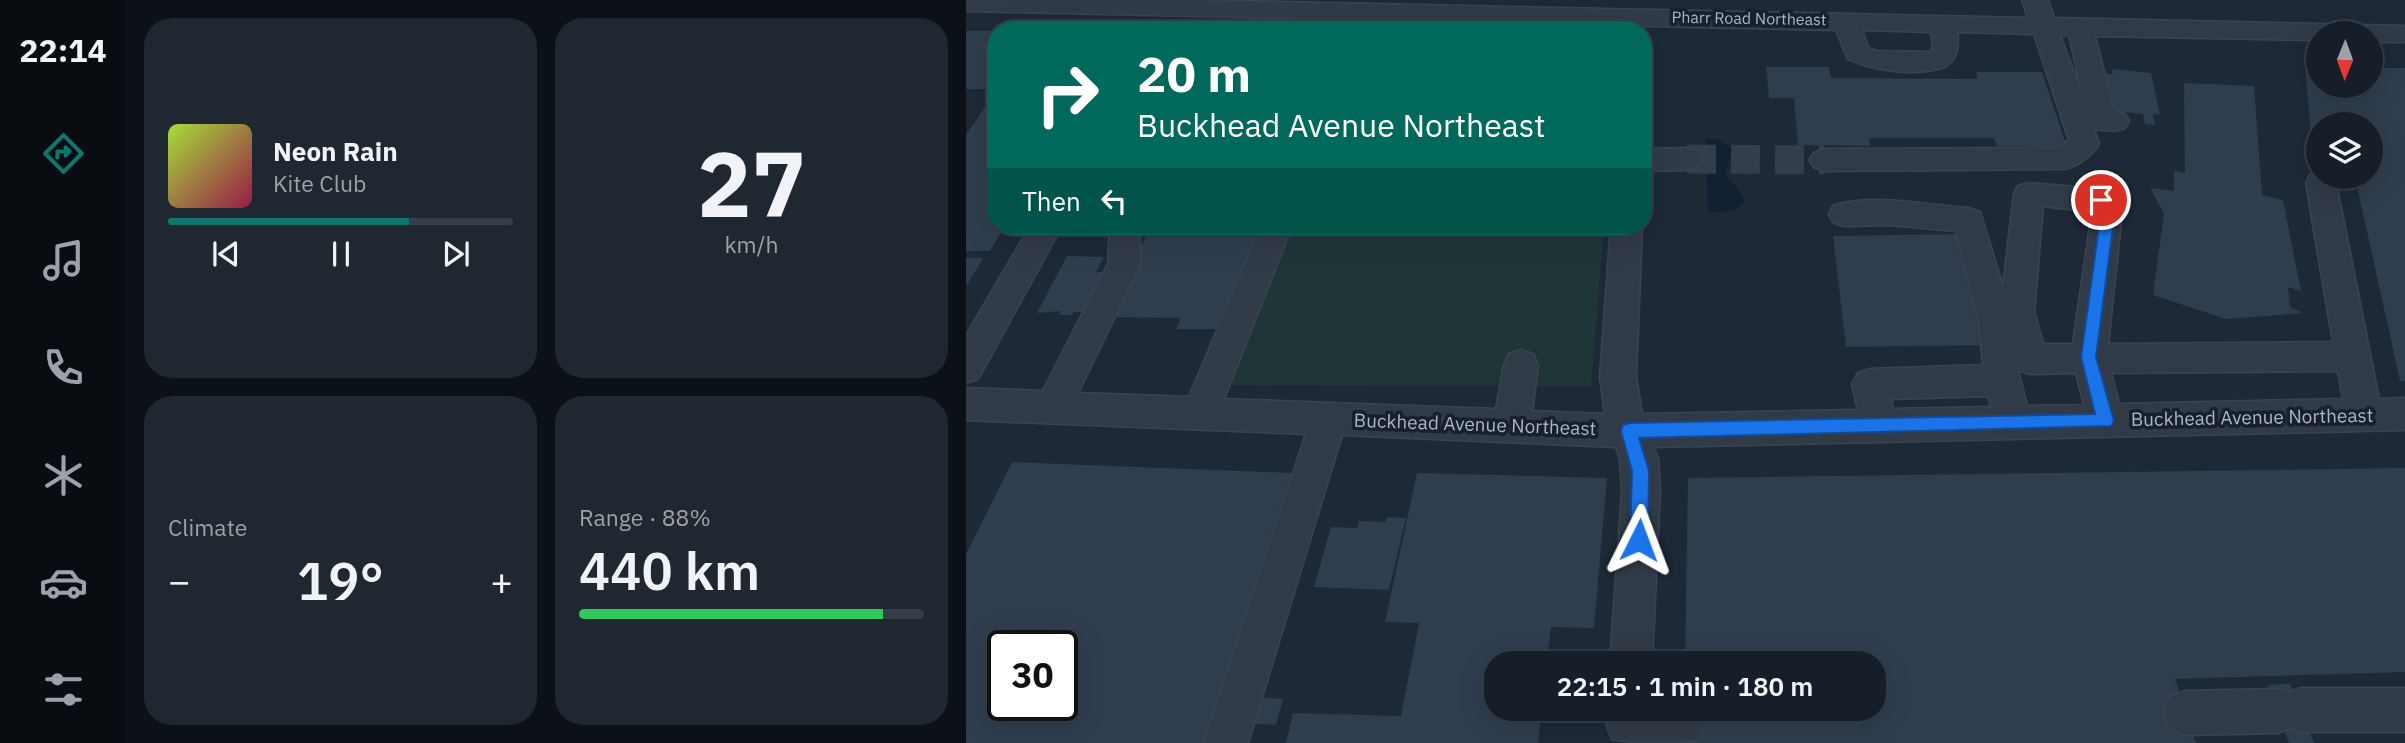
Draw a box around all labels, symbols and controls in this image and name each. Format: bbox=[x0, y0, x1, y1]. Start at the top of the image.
street label: Pharr Road Northeast bbox=[1671, 7, 1827, 29]
north arrow bbox=[2306, 21, 2384, 98]
map controls bbox=[2306, 21, 2383, 189]
text: 22:14 bbox=[19, 29, 107, 71]
text: 20 m bbox=[1137, 42, 1251, 105]
icon: right bbox=[1022, 49, 1113, 140]
text: Buckhead Avenue Northeast bbox=[1137, 104, 1545, 146]
button: layers bbox=[2306, 112, 2383, 189]
text: 27 bbox=[697, 124, 806, 242]
icon: directions bbox=[39, 129, 88, 178]
text: Neon Rain bbox=[273, 134, 398, 168]
text: Kite Club bbox=[273, 168, 366, 198]
pin bbox=[2071, 170, 2131, 230]
icon: arrive bbox=[2082, 181, 2120, 219]
icon: left bbox=[1095, 182, 1133, 220]
text: Then bbox=[1022, 184, 1081, 218]
text: km/h bbox=[724, 229, 779, 259]
icon: previous bbox=[207, 235, 245, 273]
icon: pause bbox=[322, 235, 360, 273]
icon: next bbox=[437, 235, 475, 273]
icon: music bbox=[39, 236, 88, 285]
icon: phone bbox=[39, 343, 88, 392]
street label: Buckhead Avenue Northeast bbox=[2131, 403, 2373, 431]
street label: Buckhead Avenue Northeast bbox=[1353, 408, 1597, 440]
icon: climate bbox=[39, 451, 88, 500]
text: Range · 88% bbox=[579, 502, 711, 532]
position arrow bbox=[1602, 503, 1676, 577]
text: Climate bbox=[168, 512, 247, 542]
text: 440 km bbox=[579, 537, 760, 604]
text: 19° bbox=[297, 547, 384, 614]
text: − bbox=[168, 556, 191, 605]
text: + bbox=[490, 556, 513, 605]
icon: car bbox=[39, 558, 88, 607]
speed limit sign: 30 bbox=[987, 630, 1078, 721]
icon: filters bbox=[39, 665, 88, 714]
text: 22:15 · 1 min · 180 m bbox=[1557, 669, 1813, 703]

